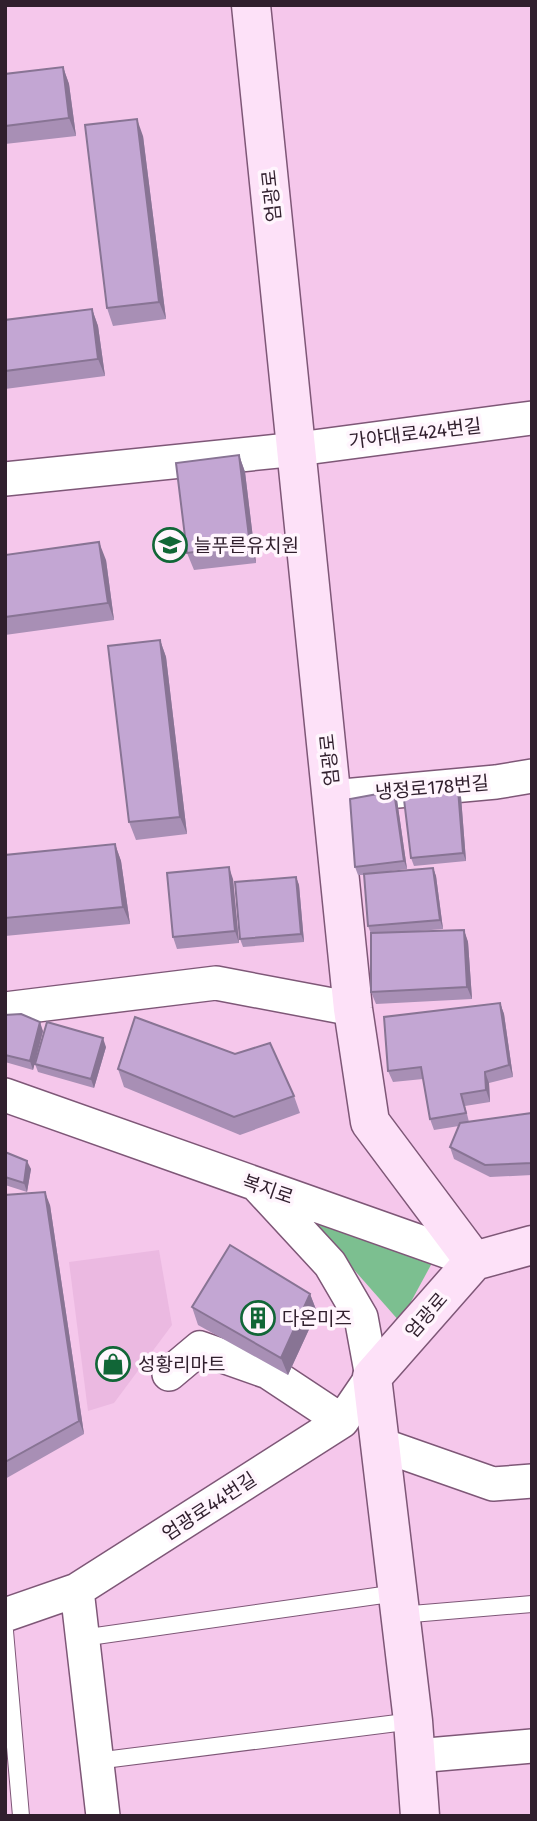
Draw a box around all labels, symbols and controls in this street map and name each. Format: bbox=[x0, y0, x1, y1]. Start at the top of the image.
street label: 엄광로 bbox=[257, 169, 286, 223]
street label: 가야대로424번길 bbox=[347, 414, 483, 453]
school or university icon: 늘푸른유치원 bbox=[151, 526, 189, 564]
place label: 늘푸른유치원 bbox=[194, 534, 299, 557]
street label: 엄광로 bbox=[315, 733, 344, 787]
street label: 냉정로178번길 bbox=[374, 771, 490, 804]
street label: 복지로 bbox=[239, 1170, 296, 1209]
street label: 엄광로 bbox=[400, 1288, 452, 1343]
building icon: 다온미즈 bbox=[239, 1299, 277, 1337]
place label: 다온미즈 bbox=[282, 1307, 352, 1330]
shop icon: 성황리마트 bbox=[94, 1345, 132, 1383]
place label: 성황리마트 bbox=[138, 1353, 225, 1376]
street label: 엄광로44번길 bbox=[158, 1467, 261, 1545]

